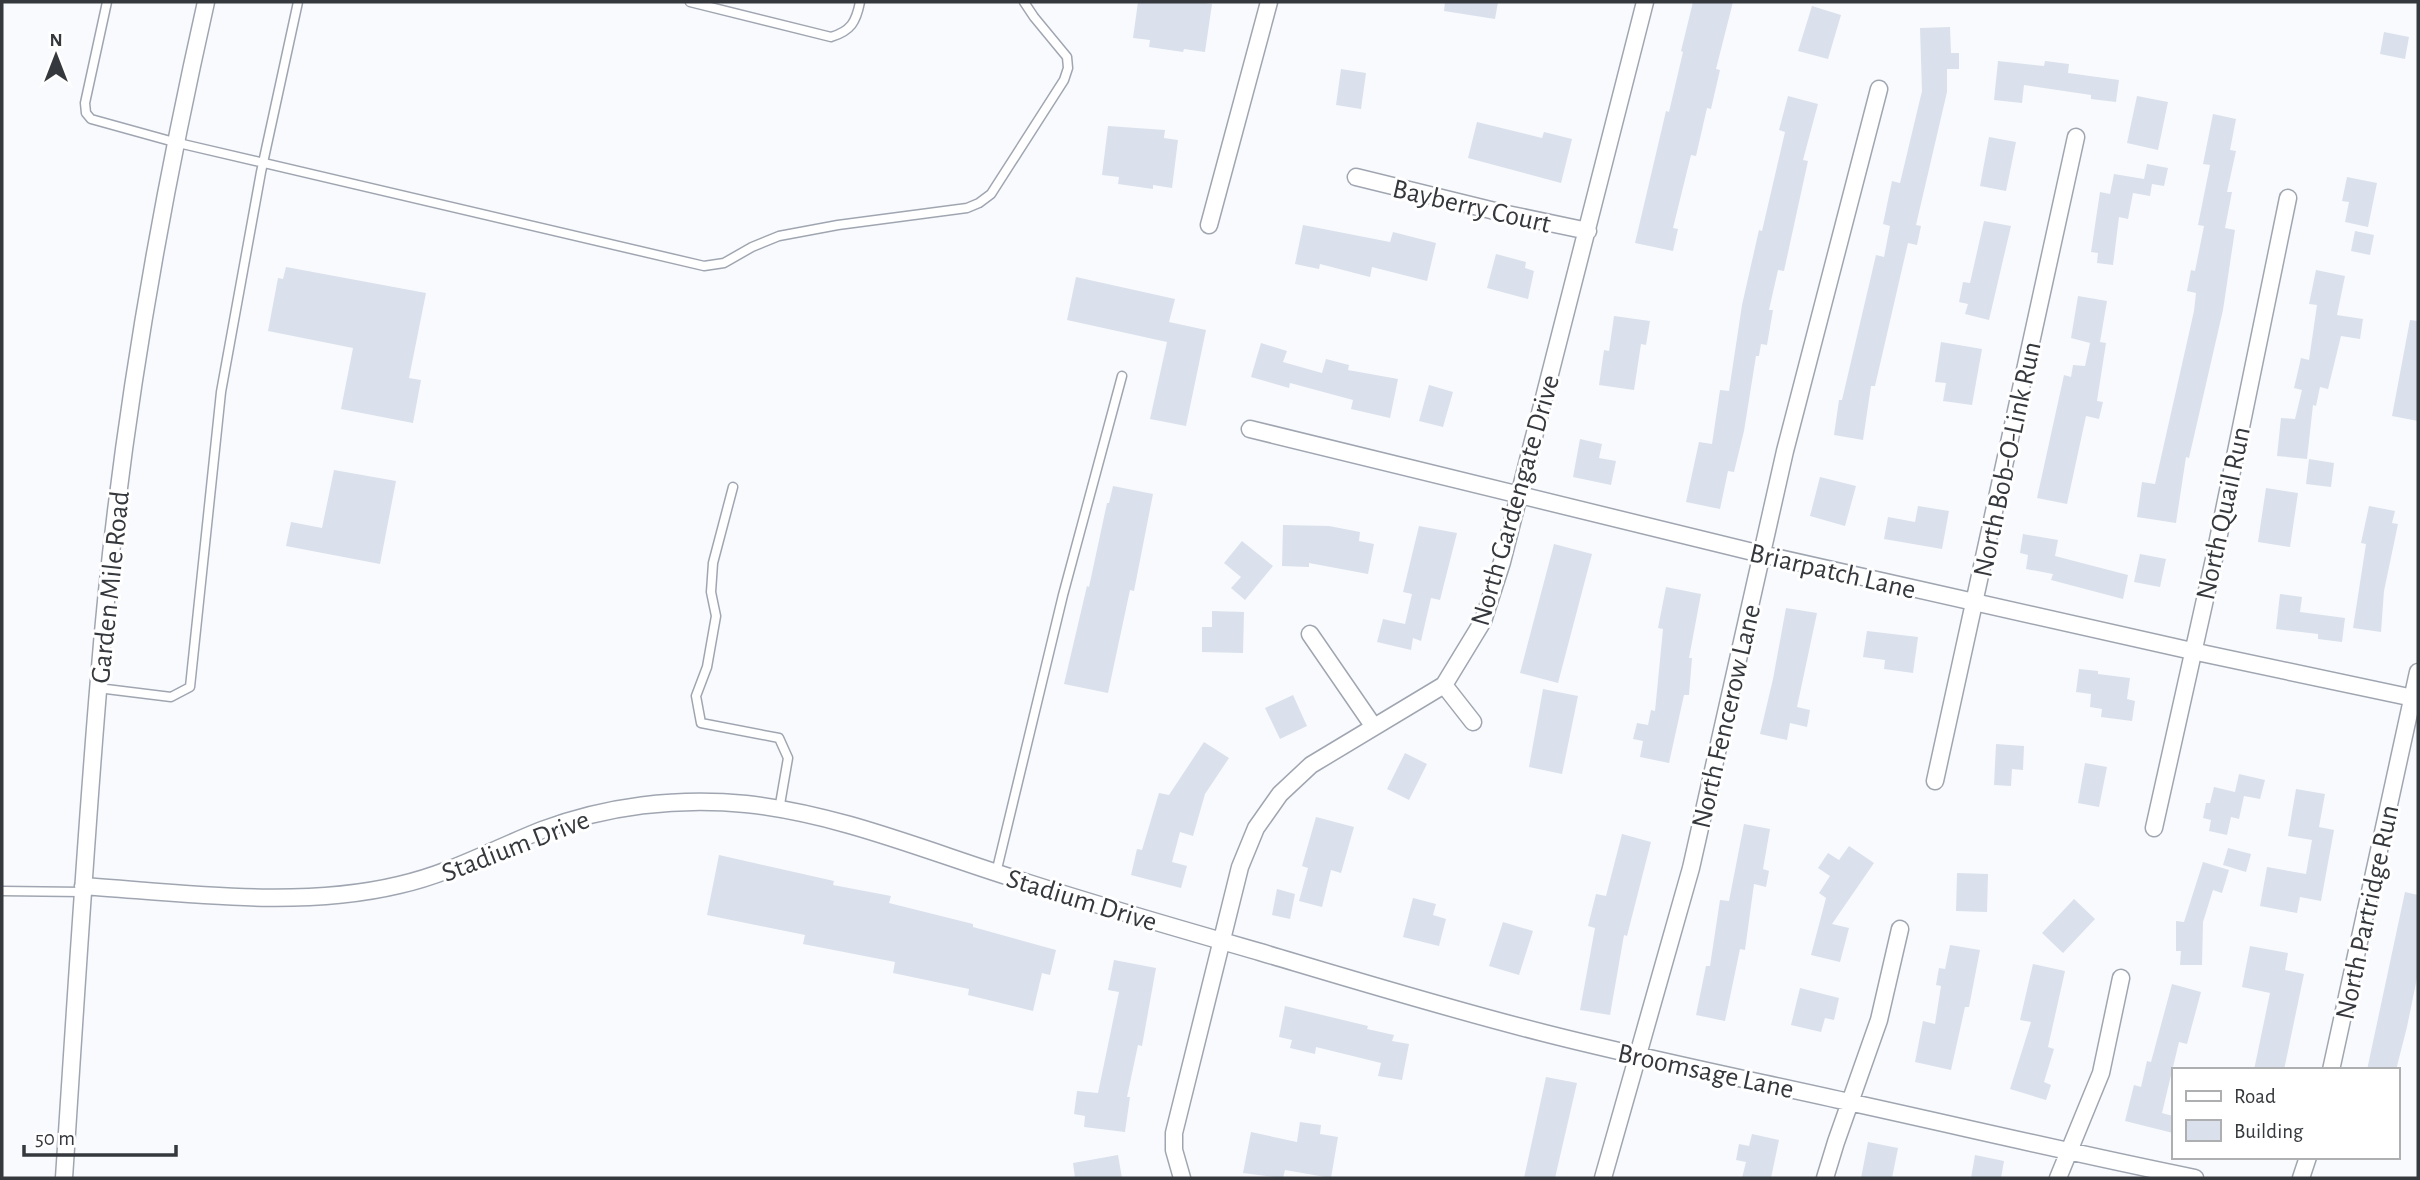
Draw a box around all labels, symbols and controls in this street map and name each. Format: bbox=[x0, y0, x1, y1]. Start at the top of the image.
north arrow bbox=[21, 21, 91, 91]
text: N bbox=[49, 31, 63, 50]
street label: Bayberry Court bbox=[1390, 175, 1553, 239]
street label: North Bob-O-Link Run bbox=[1969, 339, 2047, 580]
street label: North Gardengate Drive bbox=[1467, 372, 1565, 629]
street label: North Quail Run bbox=[2192, 424, 2256, 602]
street label: Garden Mile Road bbox=[87, 489, 135, 685]
street label: Briarpatch Lane bbox=[1747, 539, 1918, 605]
street label: North Fencerow Lane bbox=[1688, 602, 1766, 831]
street label: North Partridge Run bbox=[2332, 803, 2404, 1022]
street label: Stadium Drive bbox=[438, 806, 593, 888]
street label: Stadium Drive bbox=[1003, 865, 1160, 937]
street label: Broomsage Lane bbox=[1615, 1040, 1796, 1104]
legend bbox=[2172, 1068, 2399, 1159]
text: Road bbox=[2234, 1086, 2276, 1107]
scale bar bbox=[24, 1114, 177, 1158]
text: Building bbox=[2234, 1121, 2304, 1142]
text: 50 m bbox=[35, 1128, 75, 1149]

